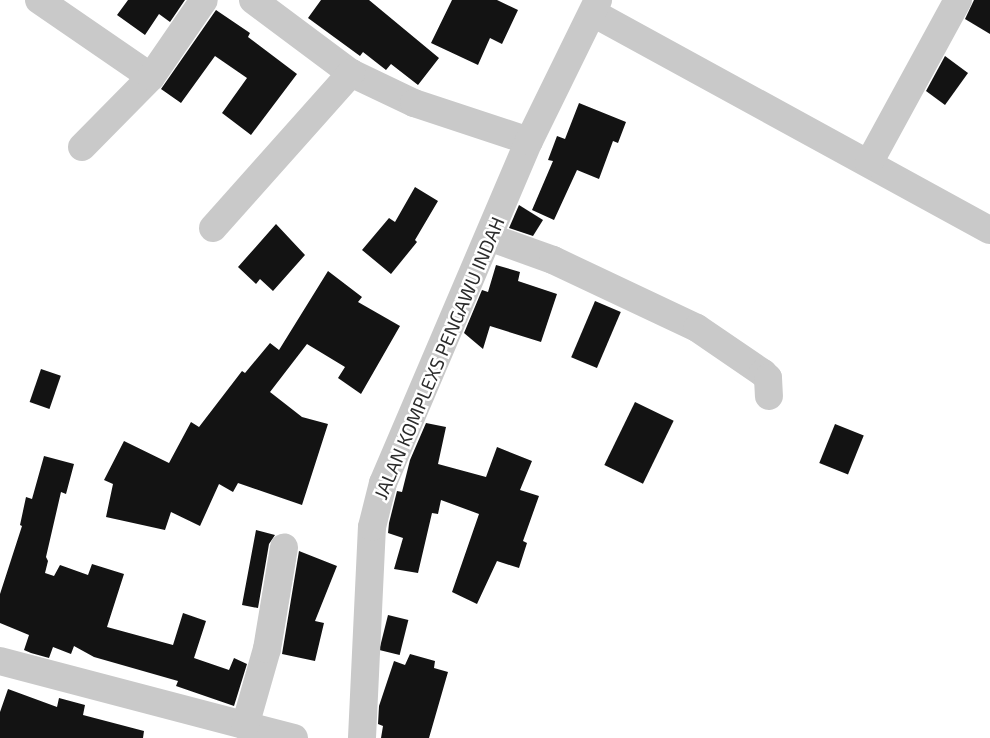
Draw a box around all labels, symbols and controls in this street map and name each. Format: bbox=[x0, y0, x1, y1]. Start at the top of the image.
street label: JALAN KOMPLEXS PENGAWU INDAH bbox=[369, 213, 509, 503]

